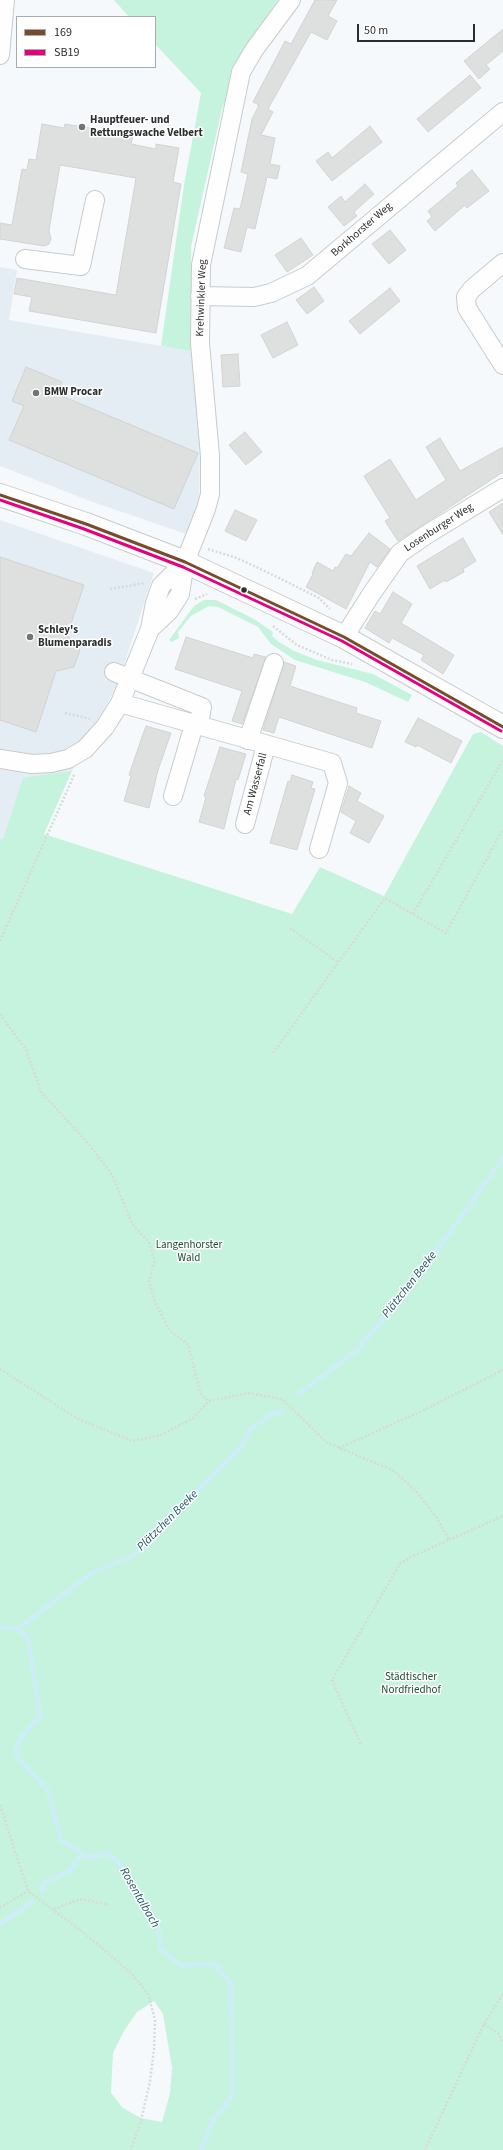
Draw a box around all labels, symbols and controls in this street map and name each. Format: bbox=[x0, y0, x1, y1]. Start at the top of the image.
legend bbox=[16, 16, 156, 68]
scale bar bbox=[359, 16, 477, 42]
text: 50 m bbox=[364, 22, 388, 39]
text: 169 bbox=[54, 24, 72, 41]
text: SB19 bbox=[54, 44, 79, 61]
place label: Hauptfeuer- und Rettungswache Velbert bbox=[90, 114, 203, 140]
marker: Hauptfeuer- und Rettungswache Velbert bbox=[77, 122, 87, 132]
street label: Borkhorster Weg bbox=[329, 200, 395, 260]
street label: Krehwinkler Weg bbox=[194, 259, 210, 337]
place label: BMW Procar bbox=[44, 386, 102, 400]
marker: BMW Procar bbox=[31, 388, 41, 398]
street label: Losenburger Weg bbox=[402, 501, 476, 555]
unlabelled marker bbox=[239, 585, 249, 595]
place label: Schley's Blumenparadis bbox=[38, 624, 112, 650]
marker: Schley's Blumenparadis bbox=[25, 632, 35, 642]
street label: Am Wasserfall bbox=[241, 751, 271, 817]
park label: Langenhorster Wald bbox=[156, 1239, 222, 1265]
water label: Plätzchen Beeke bbox=[380, 1249, 440, 1321]
water label: Plätzchen Beeke bbox=[135, 1488, 201, 1554]
park label: Städtischer Nordfriedhof bbox=[381, 1671, 441, 1697]
water label: Rosentalbach bbox=[116, 1865, 162, 1931]

